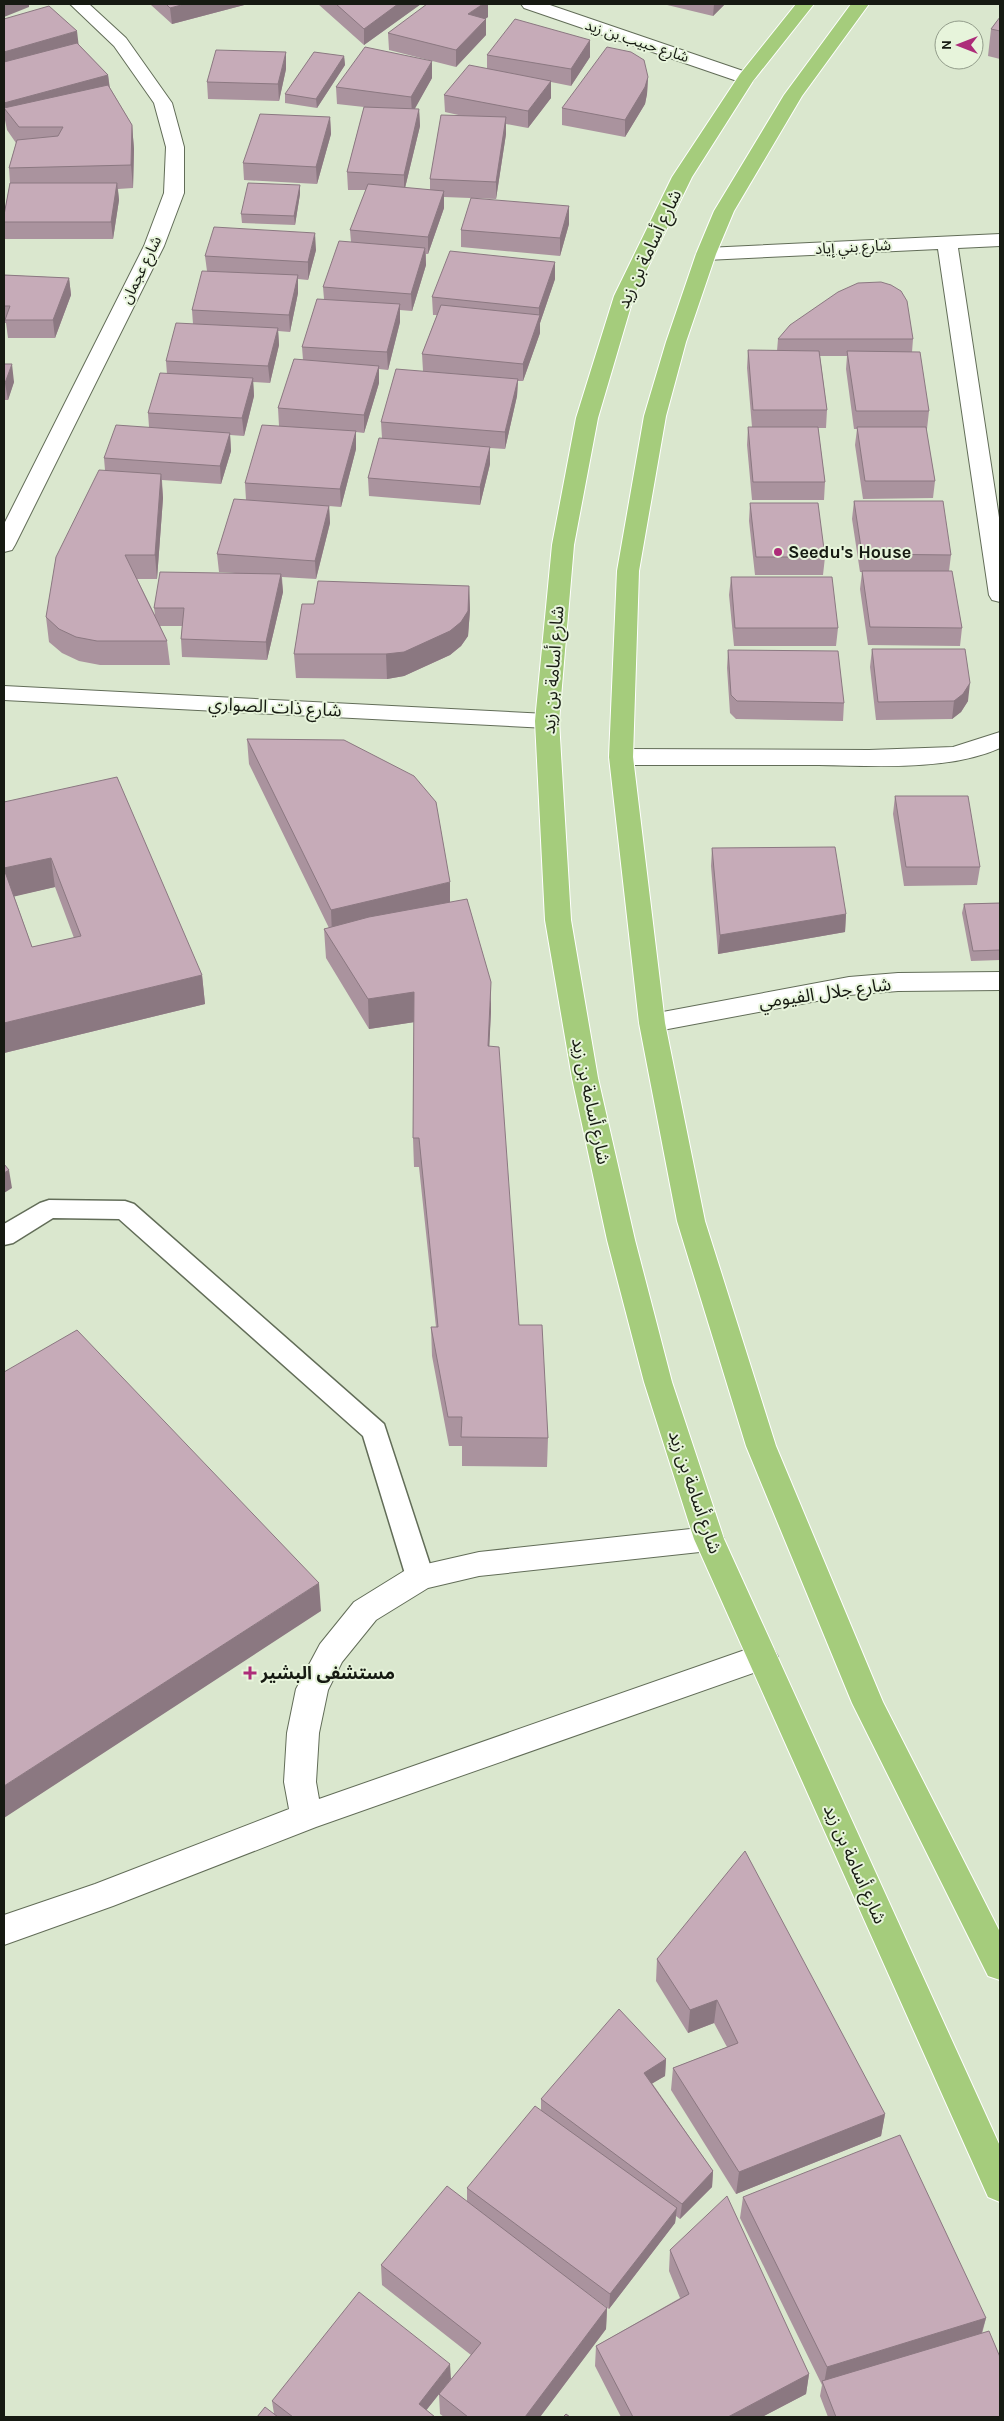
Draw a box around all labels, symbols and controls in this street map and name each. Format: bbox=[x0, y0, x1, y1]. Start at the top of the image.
street label: شارع حبيب بن زيد bbox=[582, 16, 692, 69]
north arrow bbox=[934, 20, 984, 70]
text: N bbox=[938, 40, 955, 50]
street label: شارع أسامة بن زيد bbox=[612, 186, 689, 313]
street label: شارع عجمان bbox=[117, 233, 168, 308]
street label: شارع بني إياد bbox=[815, 236, 892, 261]
place label: Seedu's House bbox=[788, 541, 911, 563]
marker: Seedu's House bbox=[772, 546, 784, 558]
street label: شارع أسامة بن زيد bbox=[537, 605, 571, 735]
street label: شارع ذات الصواري bbox=[208, 693, 342, 724]
street label: شارع جلال الفيومي bbox=[757, 973, 893, 1016]
street label: شارع أسامة بن زيد bbox=[564, 1036, 615, 1167]
street label: شارع أسامة بن زيد bbox=[661, 1427, 727, 1557]
place label: مستشفى البشير bbox=[260, 1662, 395, 1684]
marker: مستشفى البشير bbox=[243, 1666, 257, 1680]
street label: شارع أسامة بن زيد bbox=[816, 1801, 891, 1928]

